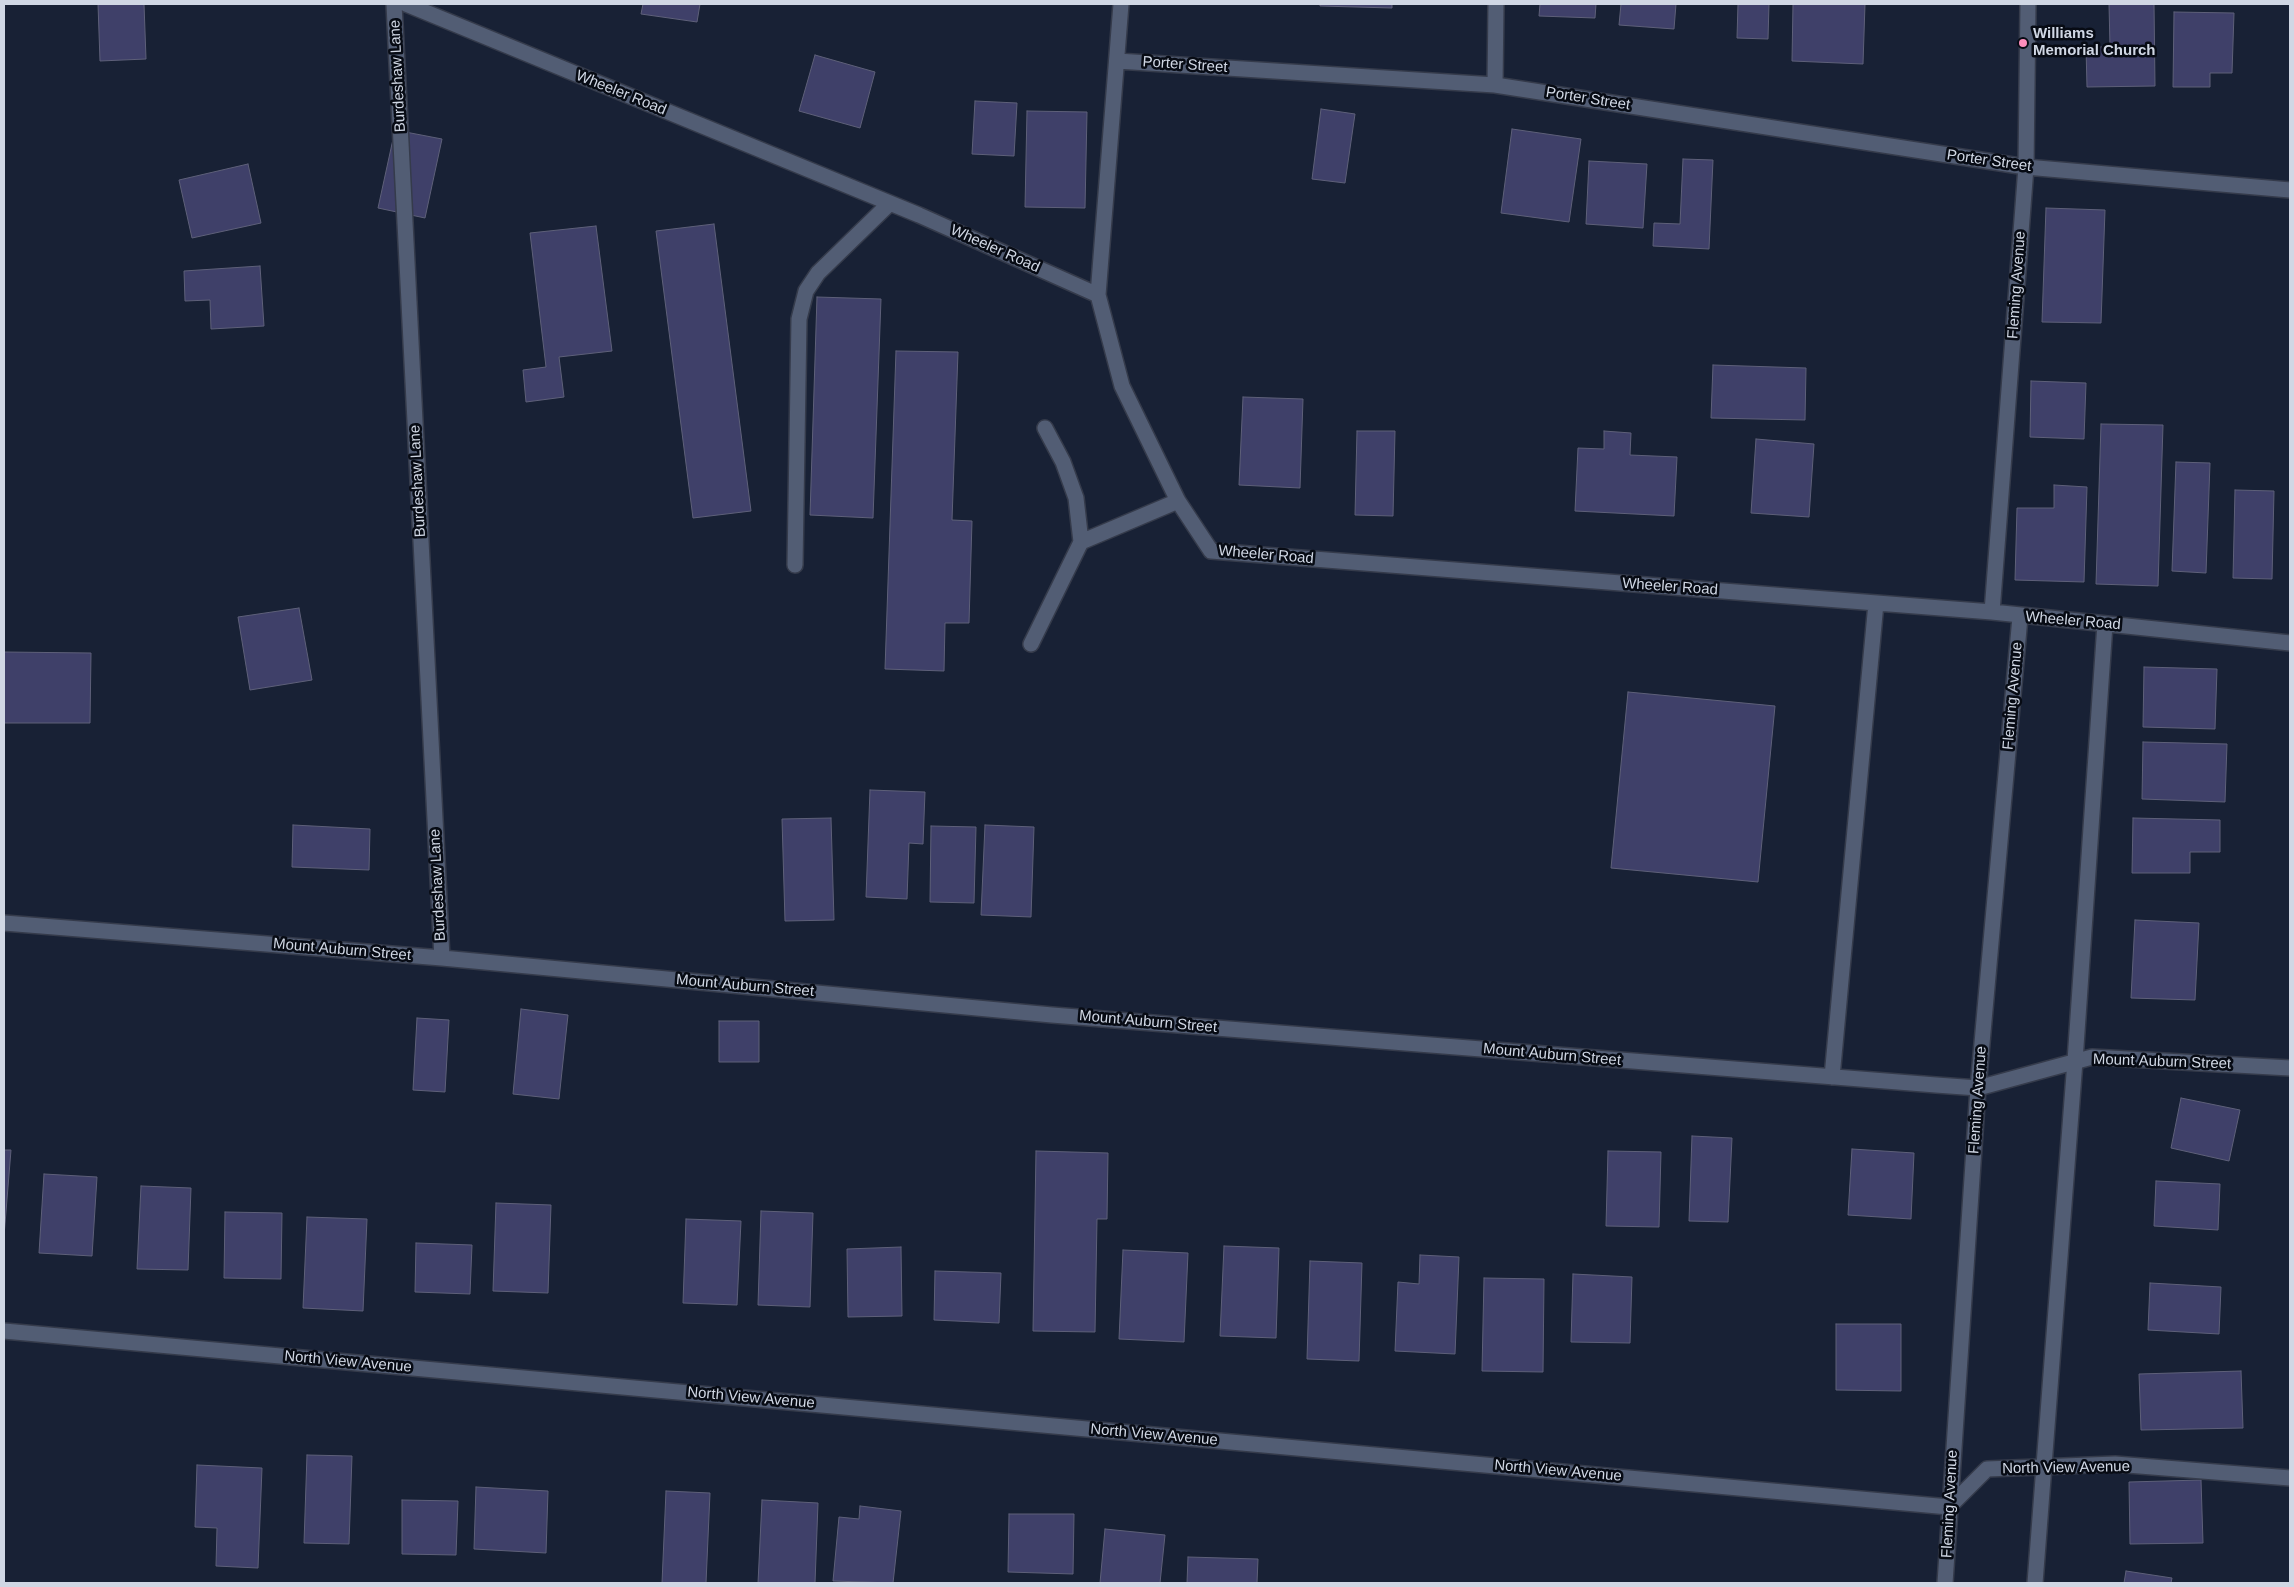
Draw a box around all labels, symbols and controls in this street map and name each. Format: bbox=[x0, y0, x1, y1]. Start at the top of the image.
street label: Burdeshaw Lane bbox=[386, 19, 410, 133]
place label: Williams Memorial Church bbox=[2033, 25, 2156, 60]
marker: Williams Memorial Church bbox=[2017, 37, 2029, 49]
street label: Porter Street bbox=[1142, 53, 1228, 77]
street label: Wheeler Road bbox=[573, 67, 669, 119]
street label: Porter Street bbox=[1545, 83, 1631, 115]
street label: Porter Street bbox=[1946, 146, 2032, 176]
street label: Wheeler Road bbox=[948, 221, 1042, 277]
street label: Fleming Avenue bbox=[2004, 230, 2030, 340]
street label: Burdeshaw Lane bbox=[406, 424, 430, 538]
street label: Wheeler Road bbox=[1217, 542, 1315, 568]
street label: Wheeler Road bbox=[1622, 575, 1718, 599]
street label: Wheeler Road bbox=[2024, 608, 2122, 634]
street label: Fleming Avenue bbox=[1999, 641, 2027, 751]
street label: Burdeshaw Lane bbox=[426, 828, 450, 942]
street label: Mount Auburn Street bbox=[272, 935, 412, 965]
street label: Mount Auburn Street bbox=[675, 971, 815, 1001]
street label: Mount Auburn Street bbox=[1078, 1007, 1218, 1037]
street label: Mount Auburn Street bbox=[1482, 1040, 1622, 1070]
street label: Fleming Avenue bbox=[1965, 1045, 1991, 1155]
street label: Mount Auburn Street bbox=[2093, 1051, 2231, 1073]
street label: North View Avenue bbox=[284, 1347, 412, 1377]
street label: North View Avenue bbox=[687, 1383, 815, 1413]
street label: North View Avenue bbox=[1090, 1420, 1218, 1450]
street label: Fleming Avenue bbox=[1938, 1450, 1962, 1558]
street label: North View Avenue bbox=[1494, 1456, 1622, 1486]
street label: North View Avenue bbox=[2002, 1458, 2130, 1478]

